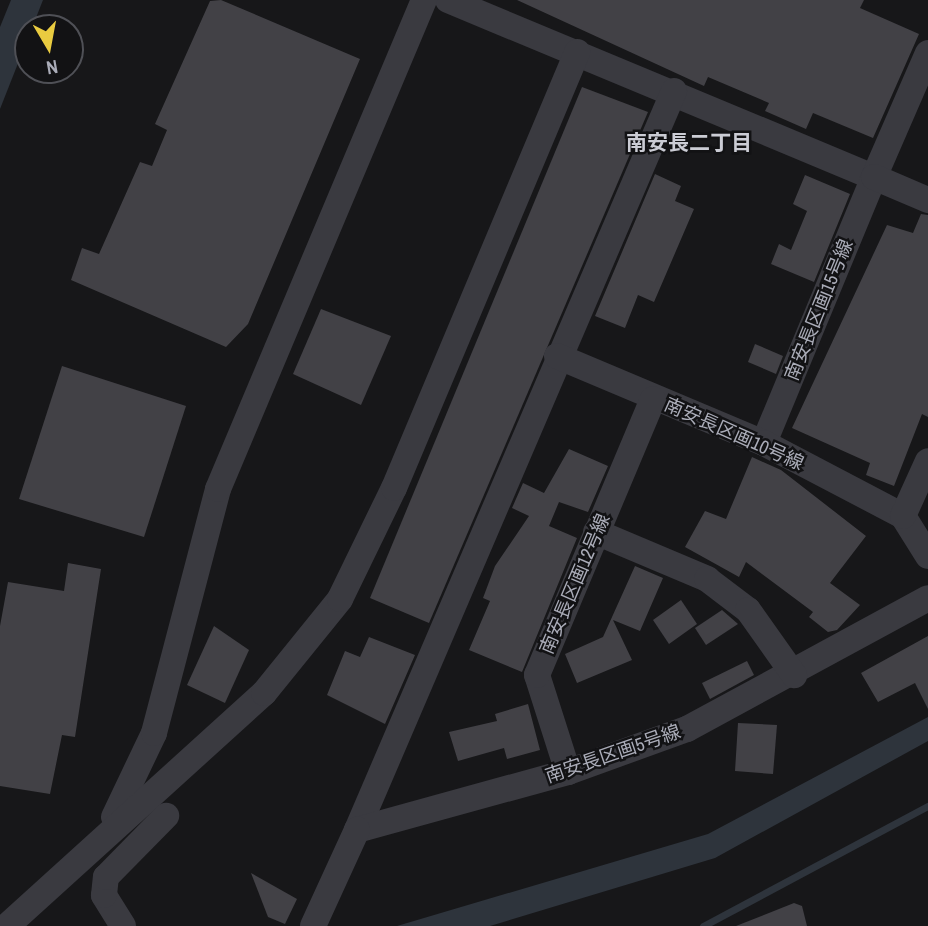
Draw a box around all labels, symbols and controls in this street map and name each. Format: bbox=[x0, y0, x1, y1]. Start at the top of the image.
north arrow bbox=[14, 14, 84, 84]
text: N bbox=[45, 54, 60, 81]
district label: 南安長二丁目 bbox=[626, 130, 752, 156]
street label: 南安長区画15号線 bbox=[780, 236, 858, 384]
street label: 南安長区画10号線 bbox=[661, 393, 807, 475]
street label: 南安長区画12号線 bbox=[535, 510, 615, 658]
street label: 南安長区画5号線 bbox=[542, 720, 684, 788]

